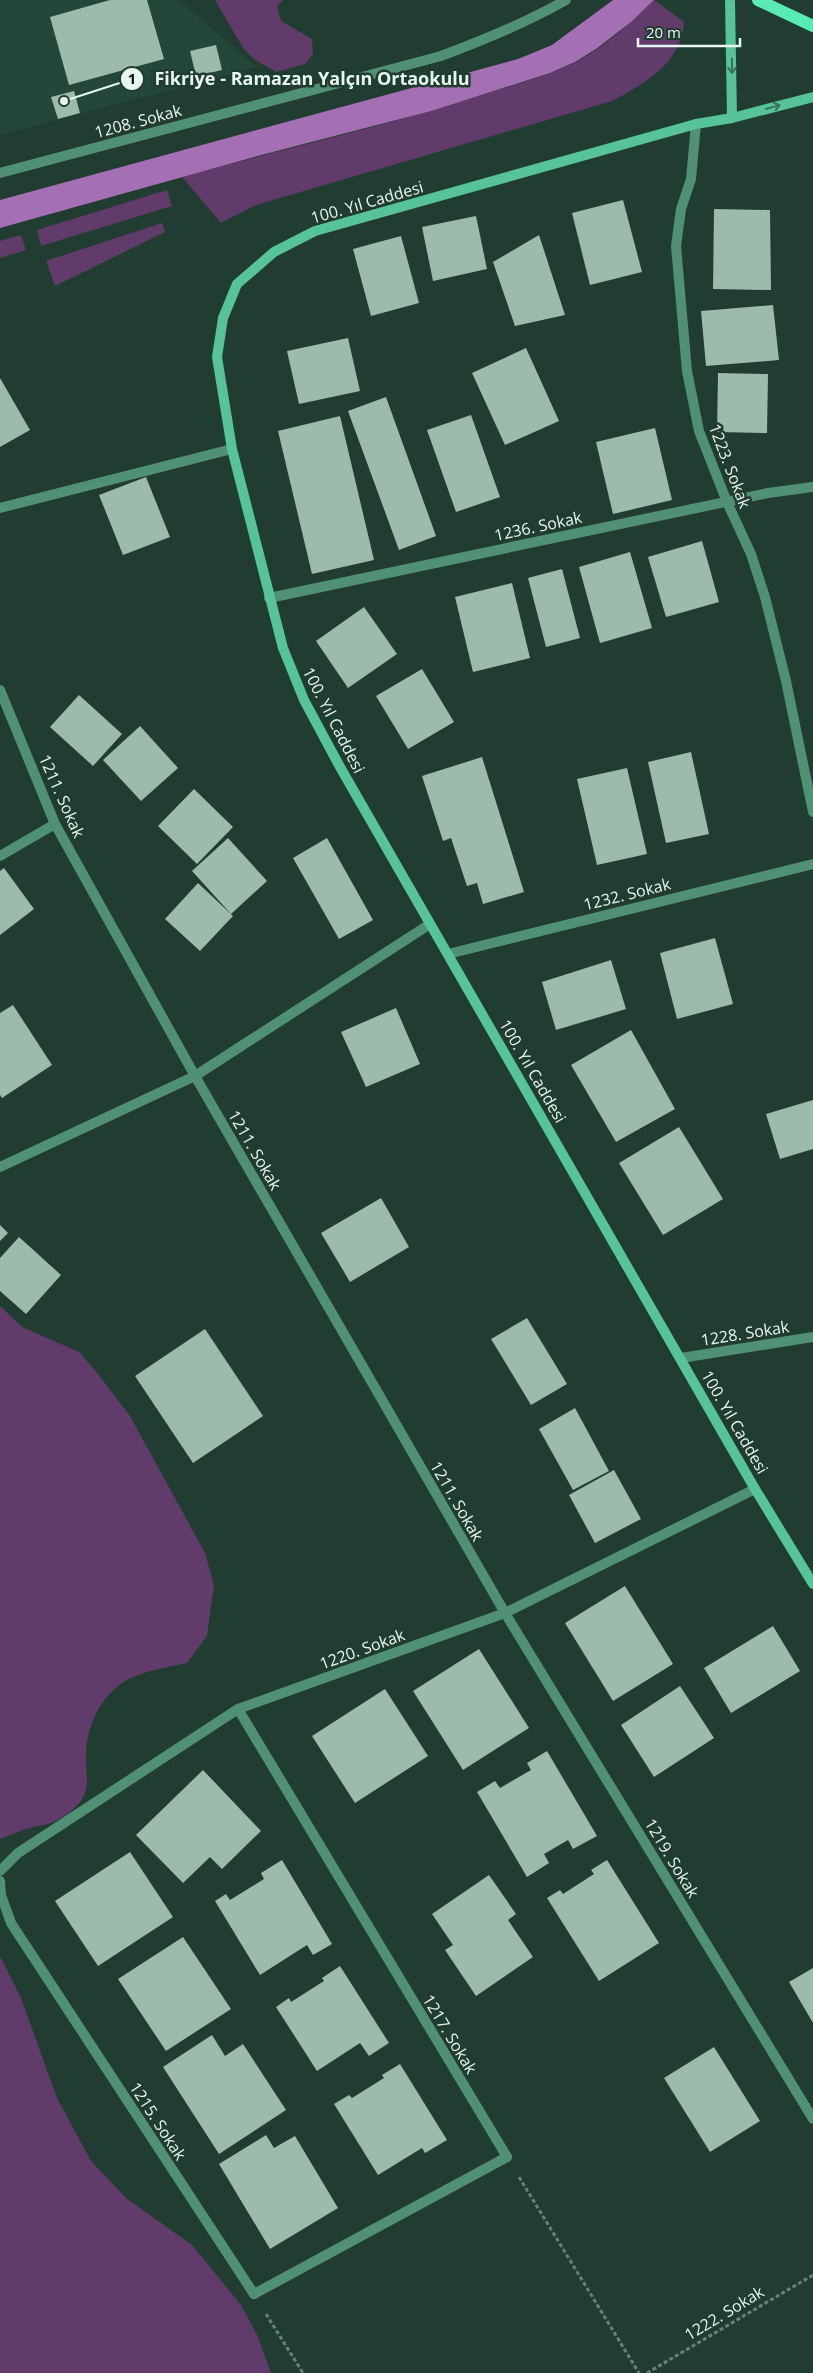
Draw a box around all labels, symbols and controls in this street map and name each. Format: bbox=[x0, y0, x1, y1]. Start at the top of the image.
scale bar bbox=[638, 15, 740, 47]
text: 20 m bbox=[646, 22, 681, 42]
one-way arrow bbox=[728, 58, 737, 74]
callout: Fikriye - Ramazan Yalçın Ortaokulu bbox=[119, 63, 480, 96]
text: Fikriye - Ramazan Yalçın Ortaokulu bbox=[154, 66, 470, 90]
text: 1 bbox=[128, 68, 136, 88]
street label: 1208. Sokak bbox=[92, 99, 184, 143]
one-way arrow bbox=[764, 102, 780, 111]
street label: 100. Yıl Caddesi bbox=[308, 175, 426, 229]
street label: 1223. Sokak bbox=[704, 420, 756, 512]
street label: 1236. Sokak bbox=[492, 506, 584, 546]
street label: 100. Yıl Caddesi bbox=[298, 663, 370, 777]
street label: 1211. Sokak bbox=[34, 751, 90, 842]
street label: 1232. Sokak bbox=[581, 872, 673, 915]
street label: 100. Yıl Caddesi bbox=[494, 1015, 572, 1127]
street label: 1211. Sokak bbox=[223, 1106, 287, 1195]
street label: 1228. Sokak bbox=[699, 1315, 791, 1351]
street label: 100. Yıl Caddesi bbox=[696, 1366, 774, 1478]
street label: 1211. Sokak bbox=[425, 1457, 489, 1546]
street label: 1220. Sokak bbox=[316, 1623, 408, 1675]
street label: 1219. Sokak bbox=[640, 1814, 705, 1902]
street label: 1217. Sokak bbox=[418, 1990, 483, 2078]
street label: 1215. Sokak bbox=[125, 2078, 192, 2165]
street label: 1222. Sokak bbox=[680, 2280, 768, 2345]

